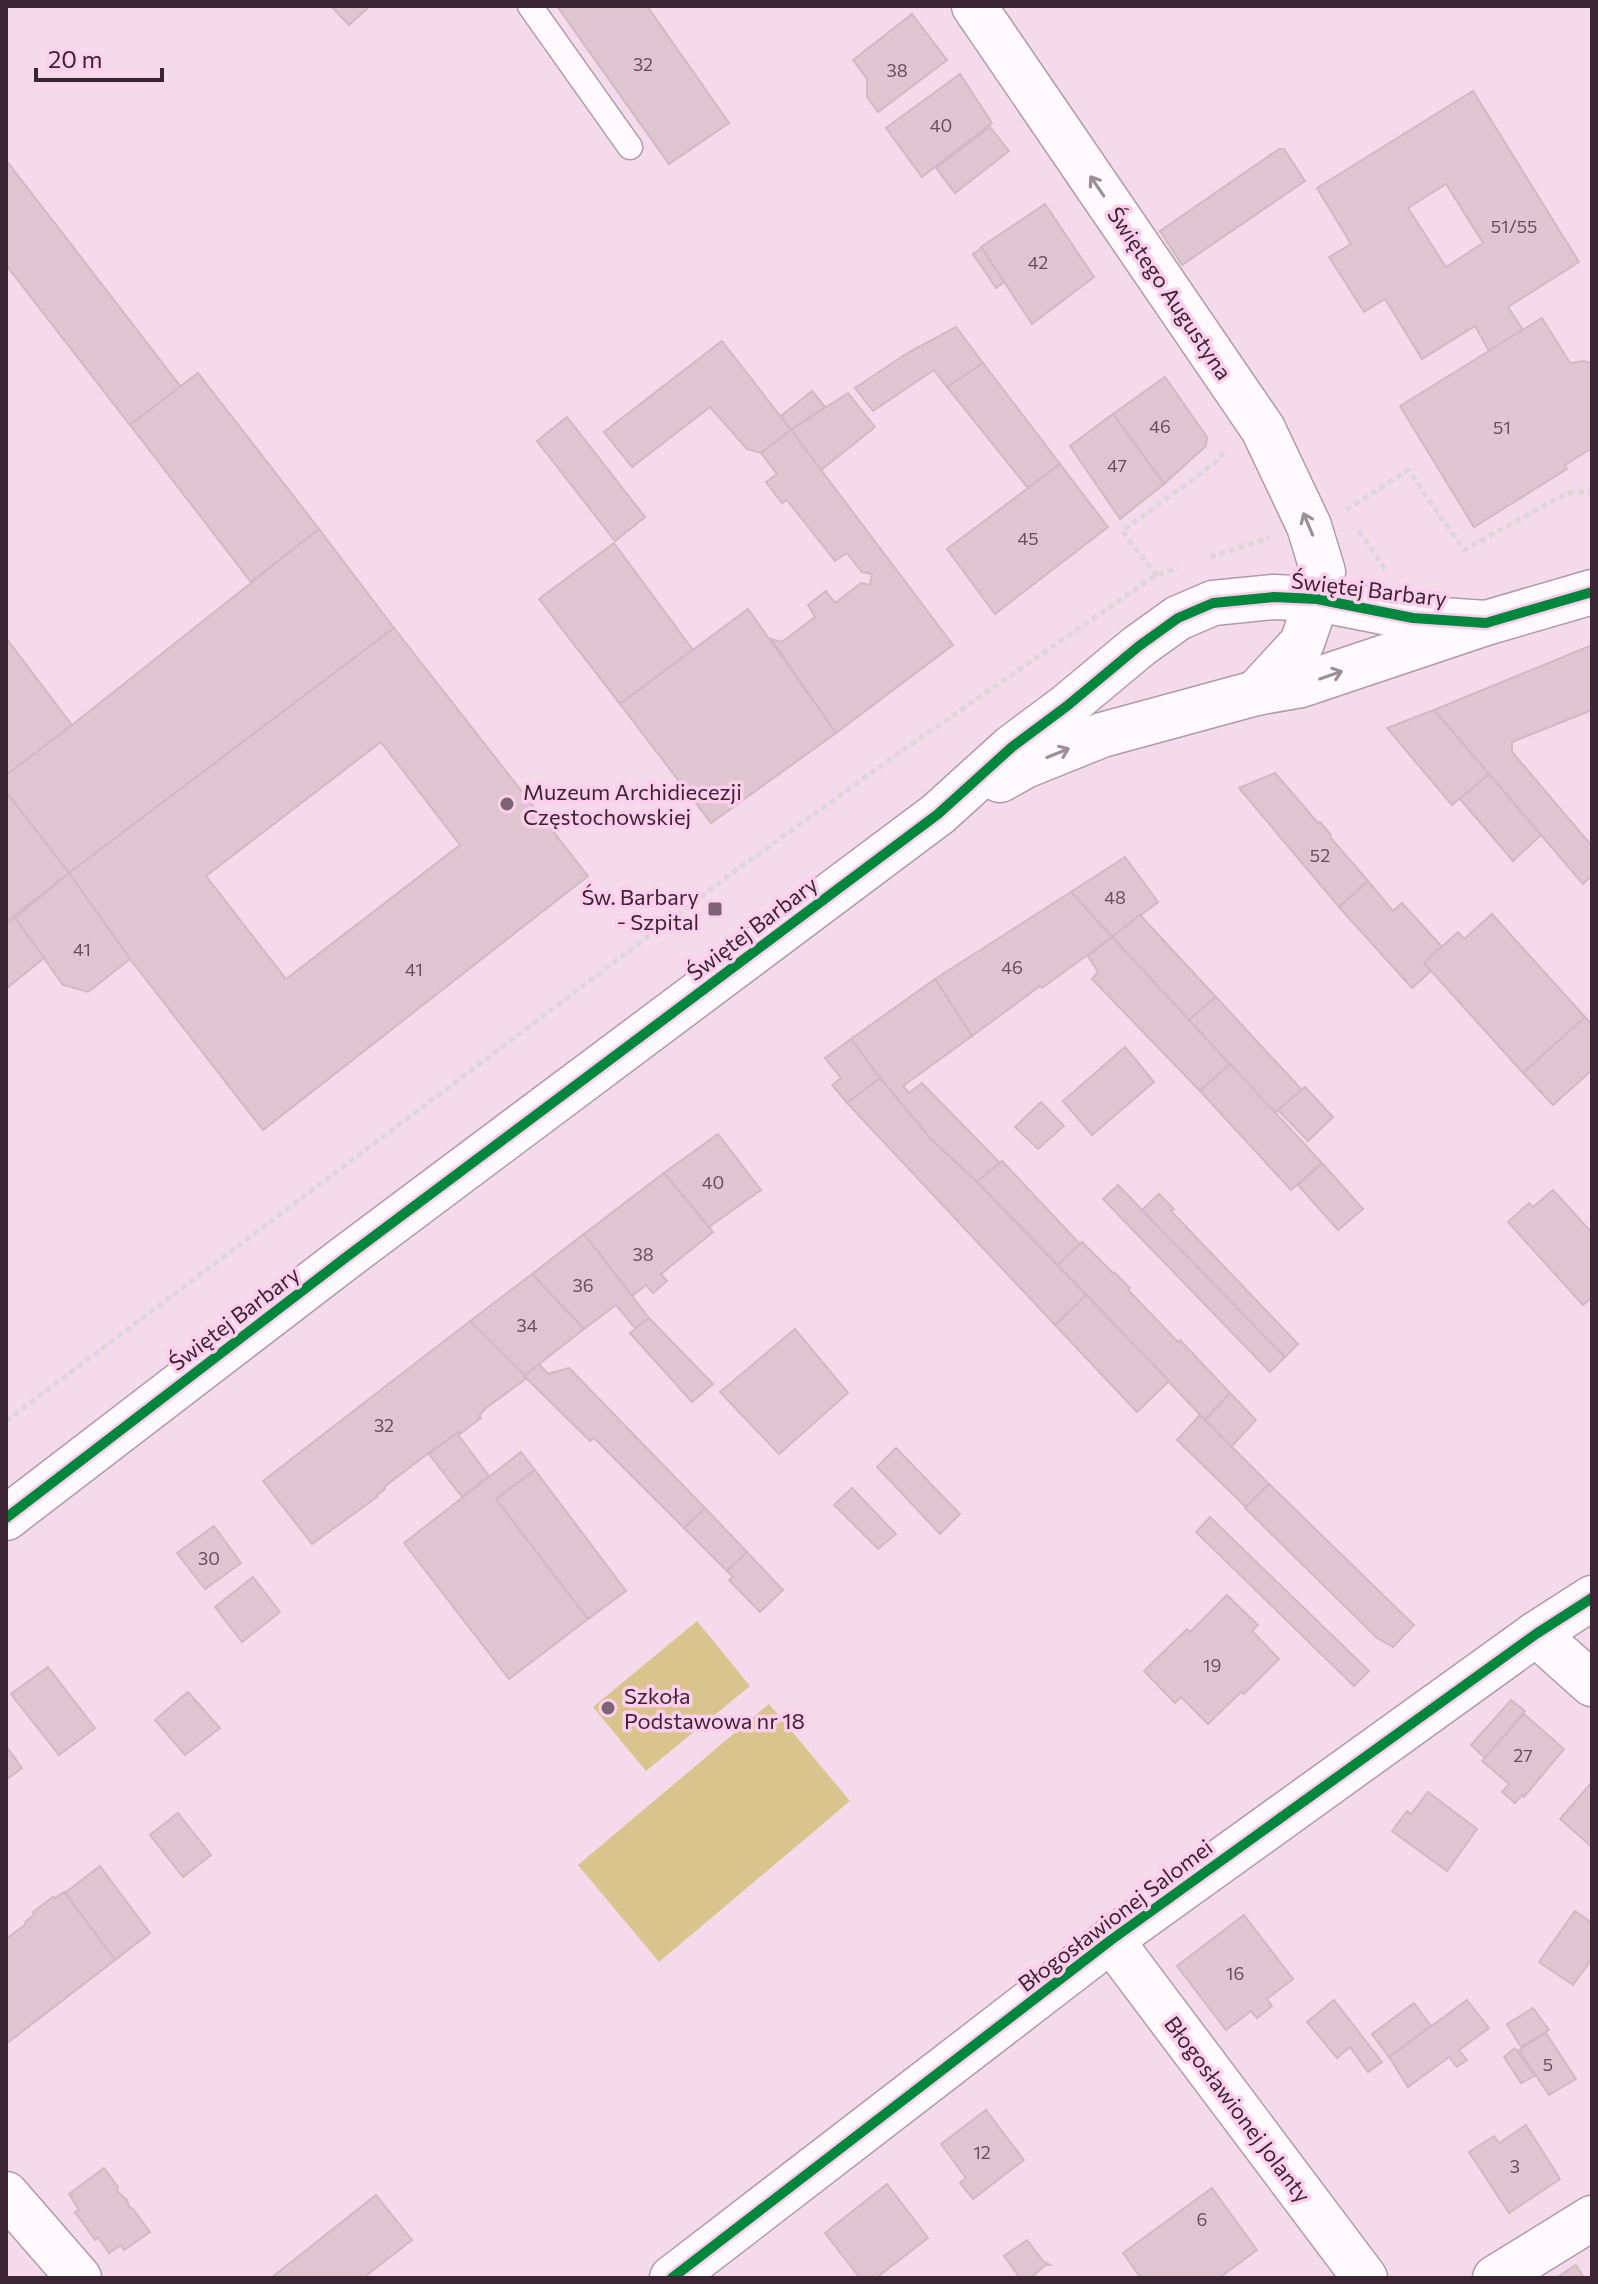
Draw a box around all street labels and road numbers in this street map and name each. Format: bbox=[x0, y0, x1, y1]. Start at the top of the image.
street label: Świętego Augustyna bbox=[1102, 201, 1238, 385]
street label: Świętej Barbary bbox=[1290, 566, 1448, 612]
street label: Świętej Barbary bbox=[681, 870, 823, 986]
street label: Świętej Barbary bbox=[163, 1260, 305, 1376]
street label: Błogosławionej Salomei bbox=[1012, 1833, 1218, 1997]
street label: Błogosławionej Jolanty bbox=[1159, 2010, 1317, 2208]

